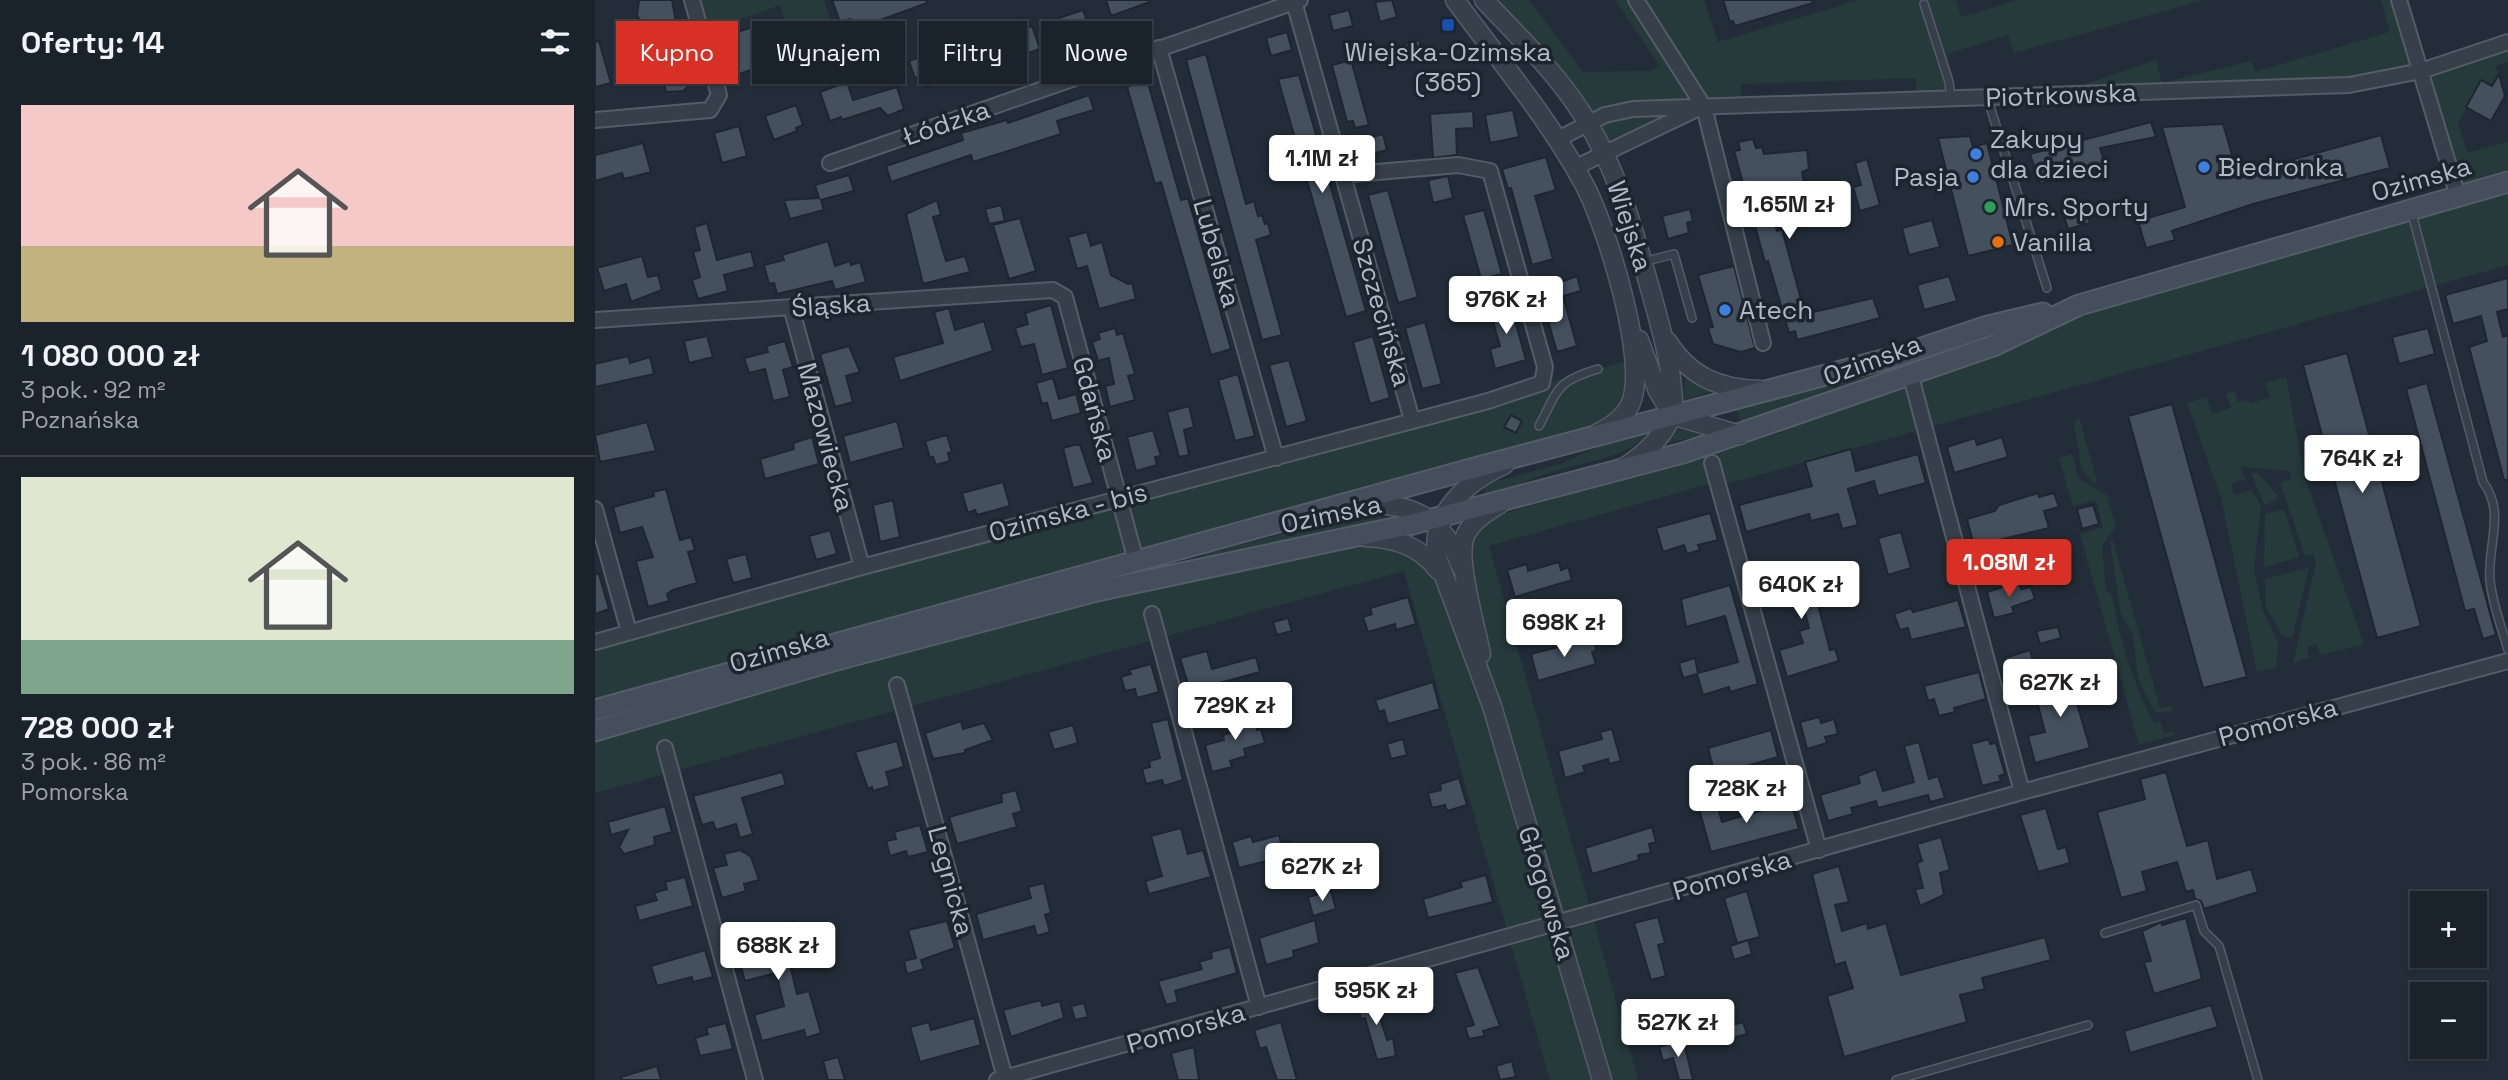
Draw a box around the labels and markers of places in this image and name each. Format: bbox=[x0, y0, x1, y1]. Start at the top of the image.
marker: Wiejska-Ozimska (365) bbox=[1440, 17, 1456, 33]
place label: Wiejska-Ozimska (365) bbox=[1345, 35, 1551, 99]
place label: Zakupy dla dzieci bbox=[1990, 122, 2109, 186]
pin: 1.1M zł bbox=[1257, 136, 1387, 195]
marker: Zakupy dla dzieci bbox=[1968, 146, 1984, 162]
place label: Biedronka bbox=[2218, 150, 2344, 184]
marker: Biedronka bbox=[2196, 159, 2212, 175]
place label: Pasja bbox=[1894, 160, 1959, 194]
marker: Pasja bbox=[1965, 169, 1981, 185]
pin: 1.65M zł bbox=[1717, 182, 1861, 241]
place label: Mrs. Sporty bbox=[2004, 190, 2149, 224]
marker: Mrs. Sporty bbox=[1982, 199, 1998, 215]
place label: Vanilla bbox=[2012, 225, 2092, 259]
marker: Vanilla bbox=[1990, 234, 2006, 250]
pin: 976K zł bbox=[1441, 276, 1571, 336]
place label: Atech bbox=[1739, 293, 1813, 327]
marker: Atech bbox=[1717, 302, 1733, 318]
pin: 764K zł bbox=[2297, 435, 2427, 495]
pin: 1.08M zł bbox=[1937, 540, 2081, 599]
pin: 640K zł bbox=[1736, 562, 1866, 621]
pin: 698K zł bbox=[1499, 600, 1629, 659]
pin: 627K zł bbox=[1995, 660, 2125, 719]
pin: 729K zł bbox=[1170, 682, 1300, 742]
pin: 728K zł bbox=[1681, 766, 1811, 825]
pin: 627K zł bbox=[1257, 844, 1387, 903]
pin: 688K zł bbox=[713, 922, 843, 982]
pin: 595K zł bbox=[1311, 968, 1441, 1027]
pin: 527K zł bbox=[1613, 1000, 1743, 1059]

